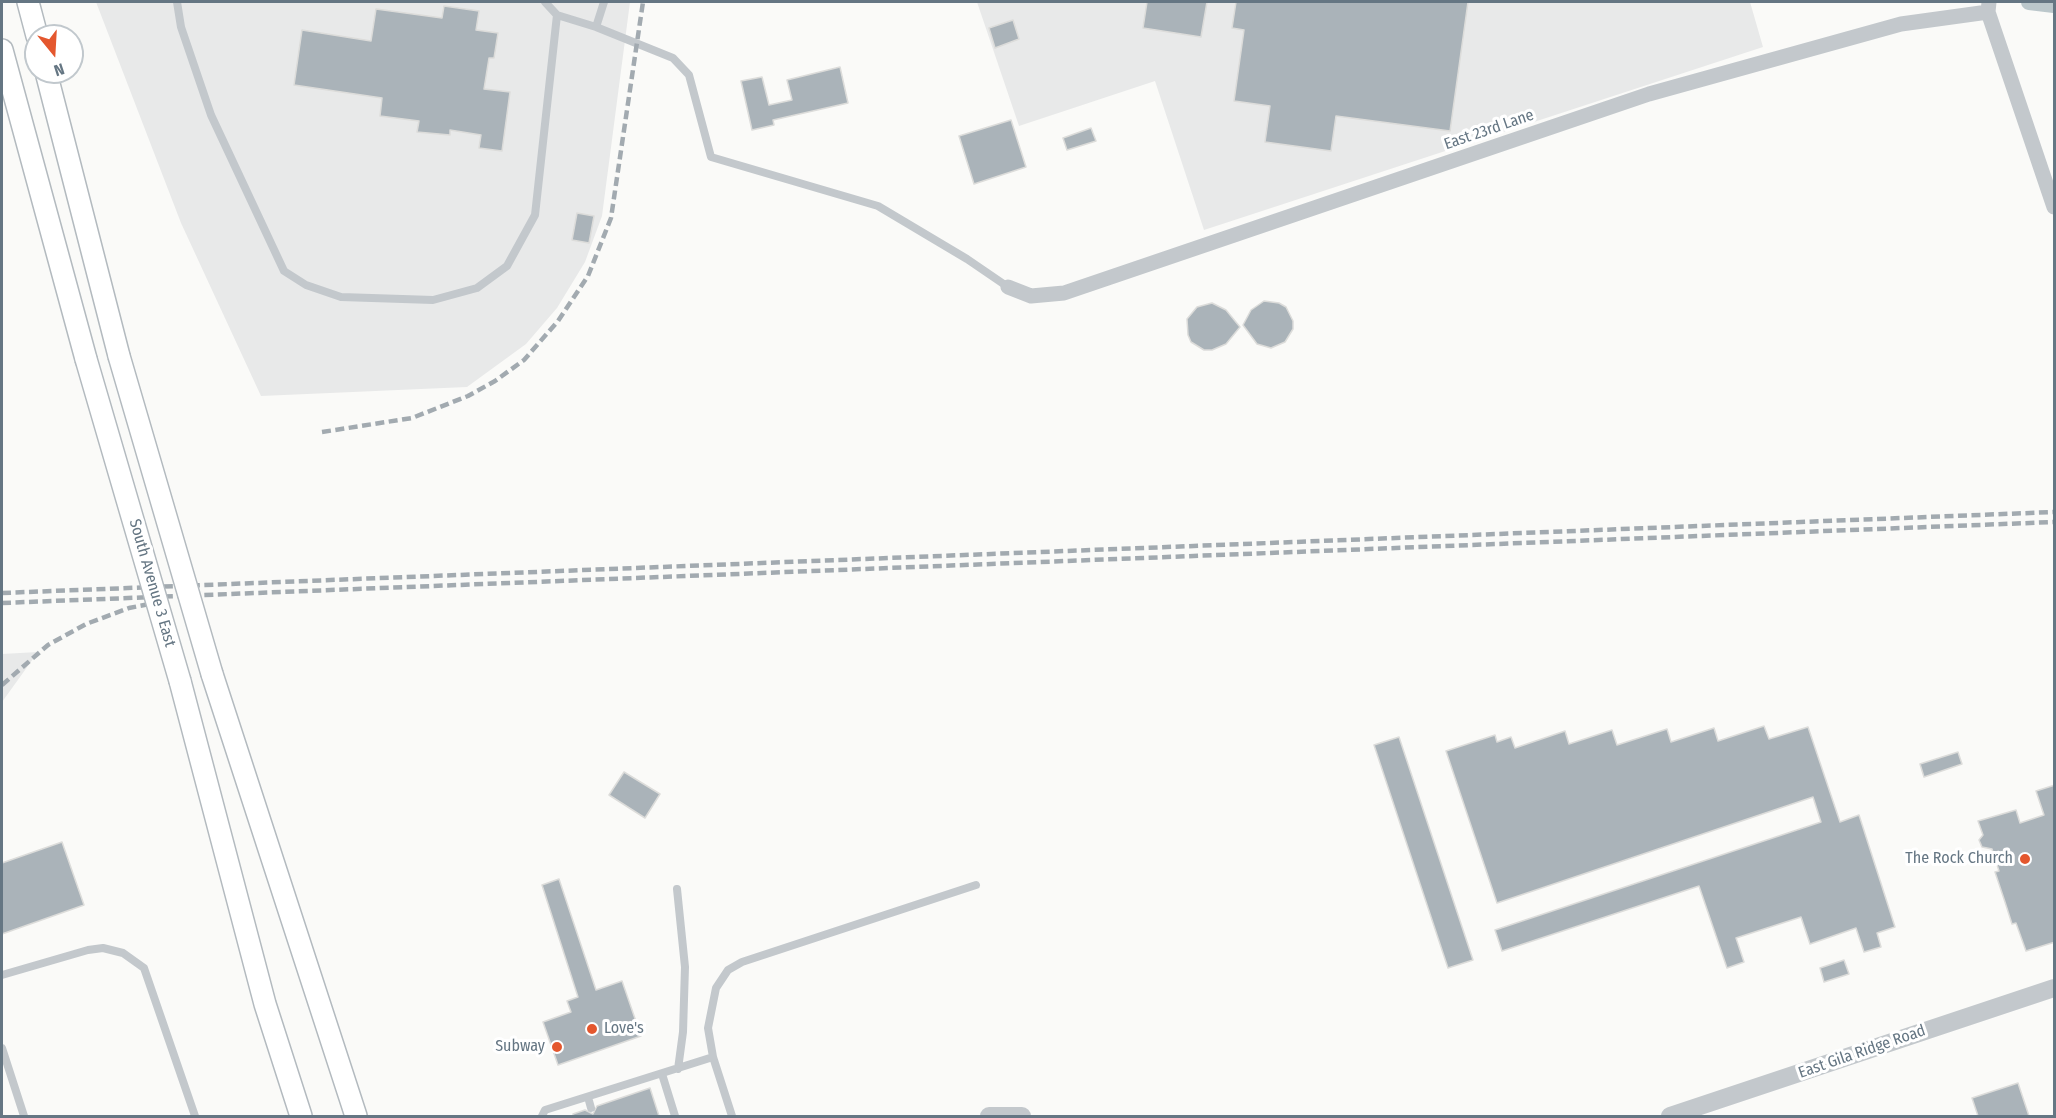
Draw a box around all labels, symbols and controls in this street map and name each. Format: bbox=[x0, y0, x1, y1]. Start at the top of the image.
north arrow bbox=[24, 24, 84, 84]
text: N bbox=[52, 59, 67, 80]
street label: East 23rd Lane bbox=[1442, 106, 1536, 154]
street label: South Avenue 3 East bbox=[125, 517, 179, 649]
place label: The Rock Church bbox=[1905, 849, 2013, 869]
marker: The Rock Church bbox=[2018, 852, 2032, 866]
place label: Love's bbox=[604, 1019, 644, 1039]
street label: East Gila Ridge Road bbox=[1796, 1021, 1928, 1083]
marker: Love's bbox=[585, 1022, 599, 1036]
place label: Subway bbox=[495, 1037, 545, 1057]
marker: Subway bbox=[550, 1040, 564, 1054]

